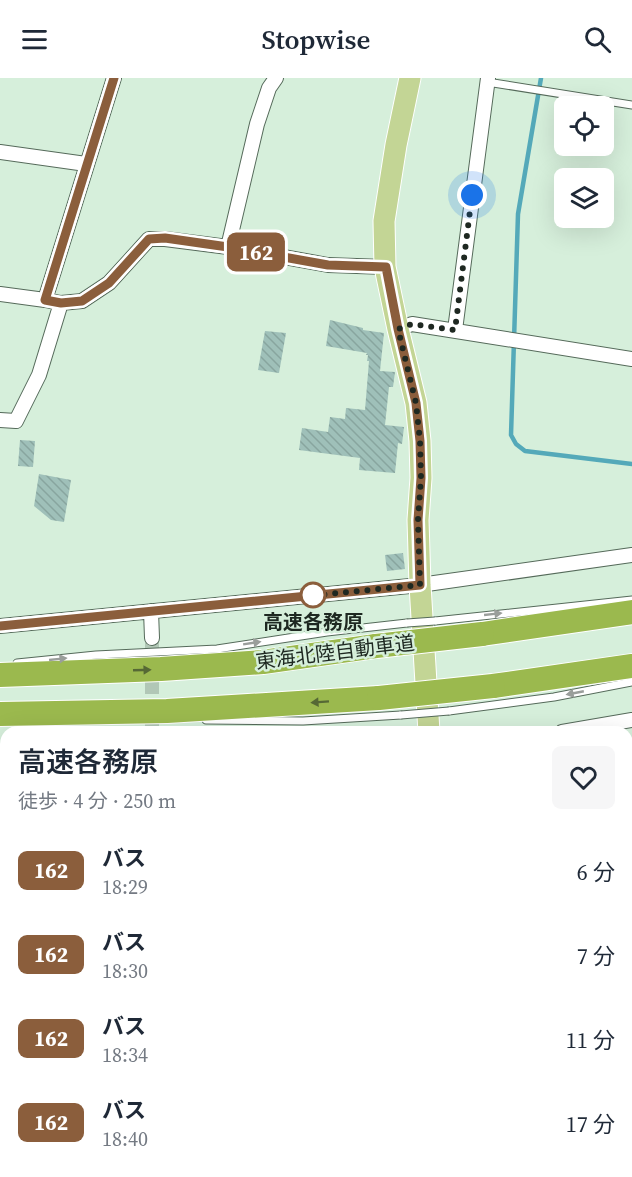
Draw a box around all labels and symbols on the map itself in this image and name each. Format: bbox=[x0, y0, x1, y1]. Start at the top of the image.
your location bbox=[457, 180, 487, 210]
line badge: 162 bbox=[222, 232, 290, 272]
marker: 高速各務原 bbox=[300, 582, 326, 608]
place label: 高速各務原 bbox=[263, 608, 363, 636]
one-way arrow bbox=[483, 609, 502, 619]
street label: 東海北陸自動車道 bbox=[254, 628, 416, 676]
one-way arrow bbox=[243, 639, 262, 648]
one-way arrow bbox=[49, 654, 68, 664]
one-way arrow bbox=[133, 666, 152, 675]
one-way arrow bbox=[565, 689, 584, 698]
one-way arrow bbox=[311, 697, 330, 707]

